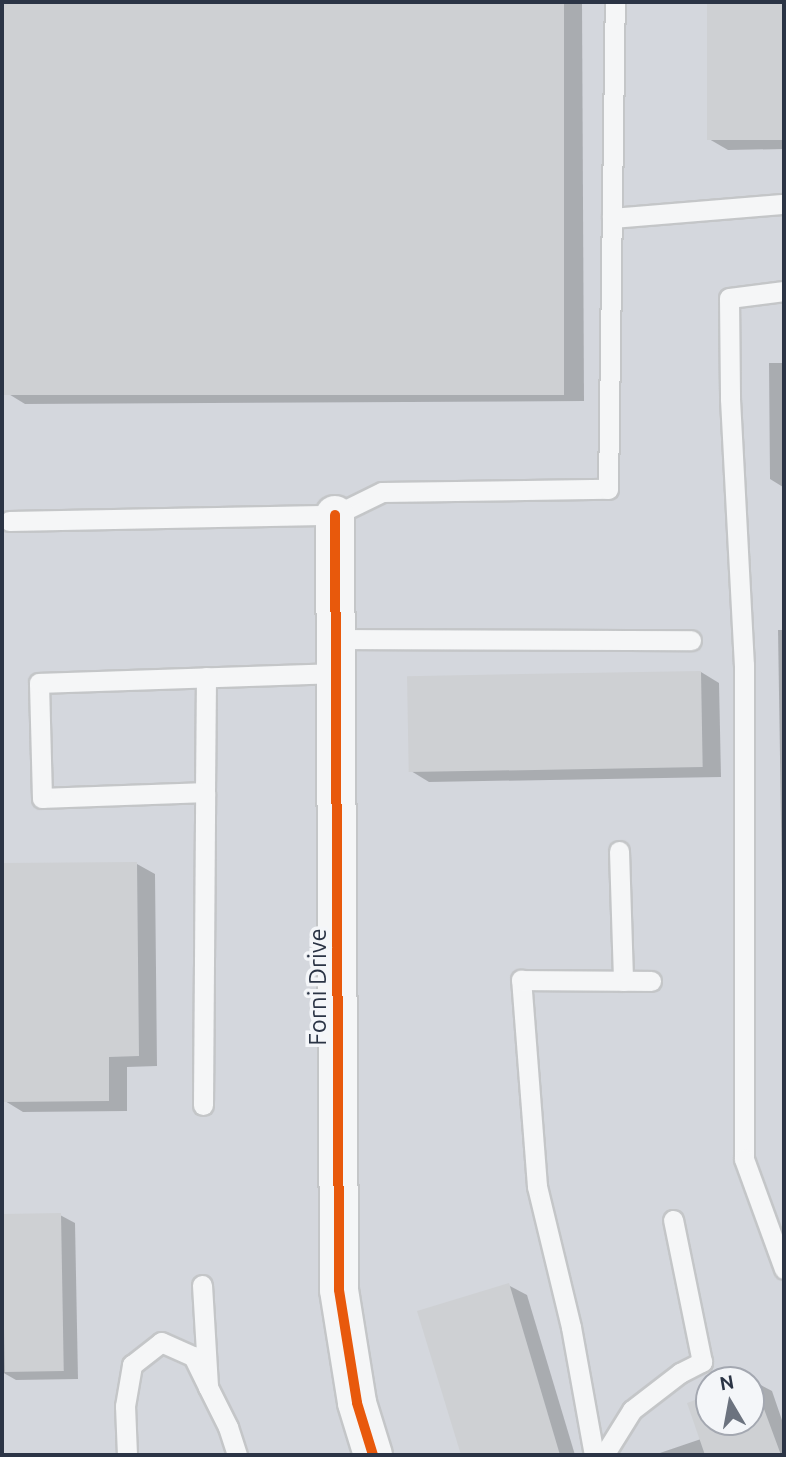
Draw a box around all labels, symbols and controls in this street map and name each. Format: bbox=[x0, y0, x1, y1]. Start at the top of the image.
street label: Forni Drive bbox=[304, 928, 332, 1046]
north arrow bbox=[695, 1366, 765, 1436]
text: N bbox=[718, 1370, 736, 1394]

